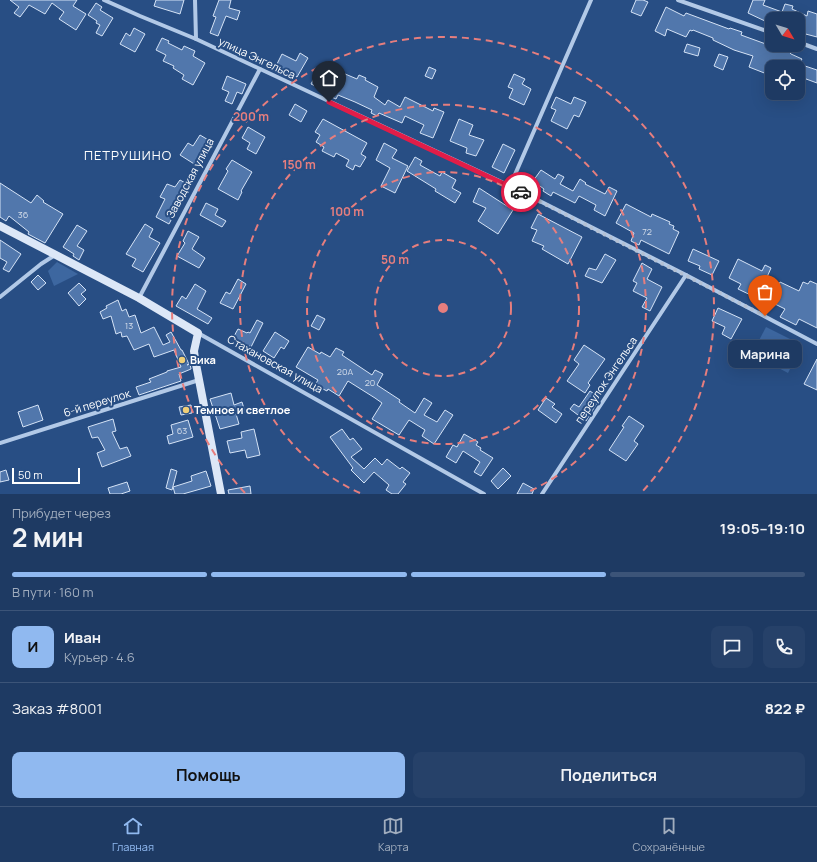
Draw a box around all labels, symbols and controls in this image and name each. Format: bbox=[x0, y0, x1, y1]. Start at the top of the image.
north arrow bbox=[765, 12, 805, 52]
map controls bbox=[765, 12, 805, 100]
street label: улица Энгельса bbox=[216, 33, 298, 82]
button: locate bbox=[765, 60, 805, 100]
pin bbox=[312, 61, 346, 102]
icon: home bbox=[318, 67, 340, 89]
text: 200 m bbox=[233, 108, 269, 125]
street label: Заводская улица bbox=[162, 135, 217, 220]
district label: ПЕТРУШИНО bbox=[84, 146, 172, 164]
text: 150 m bbox=[282, 156, 316, 173]
courier bbox=[501, 172, 541, 212]
icon: car bbox=[510, 181, 532, 203]
text: 100 m bbox=[330, 203, 364, 220]
house number: 36 bbox=[18, 208, 29, 221]
house number: 72 bbox=[642, 225, 652, 238]
text: 50 m bbox=[381, 251, 409, 268]
pin bbox=[748, 275, 782, 316]
icon: bag bbox=[754, 281, 776, 303]
centre of rings bbox=[436, 301, 450, 315]
house number: 13 bbox=[125, 319, 133, 332]
street label: Стахановская улица bbox=[225, 331, 326, 396]
street label: переулок Энгельса bbox=[571, 333, 640, 426]
callout: Марина bbox=[728, 340, 802, 368]
text: Марина bbox=[740, 345, 790, 363]
place label: Вика bbox=[190, 352, 216, 367]
marker: Вика bbox=[177, 355, 187, 365]
house number: 20А bbox=[337, 365, 353, 378]
house number: 20 bbox=[365, 376, 375, 389]
street label: 6-й переулок bbox=[62, 385, 133, 420]
place label: Темное и светлое bbox=[194, 402, 291, 417]
marker: Темное и светлое bbox=[181, 405, 191, 415]
house number: 63 bbox=[177, 424, 187, 437]
scale bar bbox=[12, 466, 80, 485]
text: 50 m bbox=[18, 467, 43, 482]
text: Прибудет через bbox=[12, 504, 111, 522]
text: 19:05–19:10 bbox=[720, 518, 805, 539]
text: 2 мин bbox=[12, 519, 84, 555]
text: В пути · 160 m bbox=[12, 583, 94, 601]
button: chat bbox=[711, 626, 753, 668]
button: phone bbox=[763, 626, 805, 668]
text: Иван bbox=[64, 627, 101, 648]
text: И bbox=[28, 636, 38, 657]
text: Курьер · 4.6 bbox=[64, 648, 135, 666]
text: Заказ #8001 bbox=[12, 698, 102, 719]
text: 822 ₽ bbox=[765, 698, 805, 719]
button: Помощь bbox=[12, 752, 405, 798]
button: Поделиться bbox=[413, 752, 805, 798]
tab: Главная bbox=[112, 815, 154, 854]
tab: Карта bbox=[378, 815, 409, 854]
tab: Сохранённые bbox=[633, 815, 705, 854]

